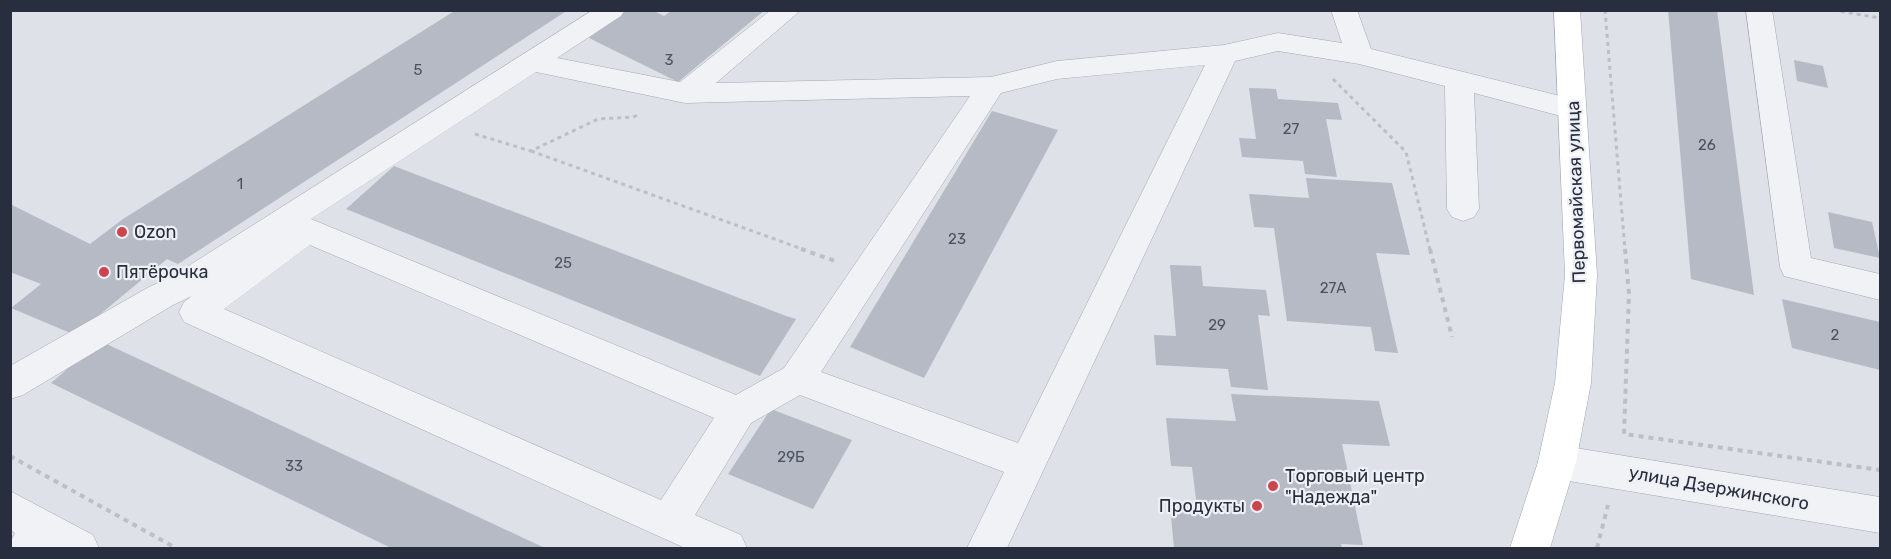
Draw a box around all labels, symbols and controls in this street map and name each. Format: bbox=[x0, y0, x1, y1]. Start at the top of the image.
house number: 3 bbox=[664, 51, 674, 69]
house number: 5 bbox=[414, 61, 423, 79]
street label: Первомайская улица bbox=[1562, 100, 1590, 284]
house number: 27 bbox=[1283, 120, 1300, 138]
house number: 26 bbox=[1698, 136, 1716, 154]
house number: 1 bbox=[237, 175, 243, 193]
place label: Ozon bbox=[134, 221, 176, 243]
marker: Ozon bbox=[115, 225, 129, 239]
house number: 23 bbox=[948, 230, 966, 248]
house number: 25 bbox=[554, 254, 572, 272]
place label: Пятёрочка bbox=[116, 261, 209, 283]
marker: Пятёрочка bbox=[97, 265, 111, 279]
house number: 27А bbox=[1320, 279, 1346, 297]
house number: 29 bbox=[1208, 316, 1226, 334]
house number: 2 bbox=[1831, 326, 1840, 344]
house number: 29Б bbox=[777, 448, 805, 466]
house number: 33 bbox=[285, 457, 303, 475]
street label: улица Дзержинского bbox=[1627, 461, 1811, 515]
place label: Торговый центр "Надежда" bbox=[1285, 465, 1425, 508]
marker: Торговый центр "Надежда" bbox=[1266, 479, 1280, 493]
place label: Продукты bbox=[1159, 495, 1245, 517]
marker: Продукты bbox=[1250, 499, 1264, 513]

